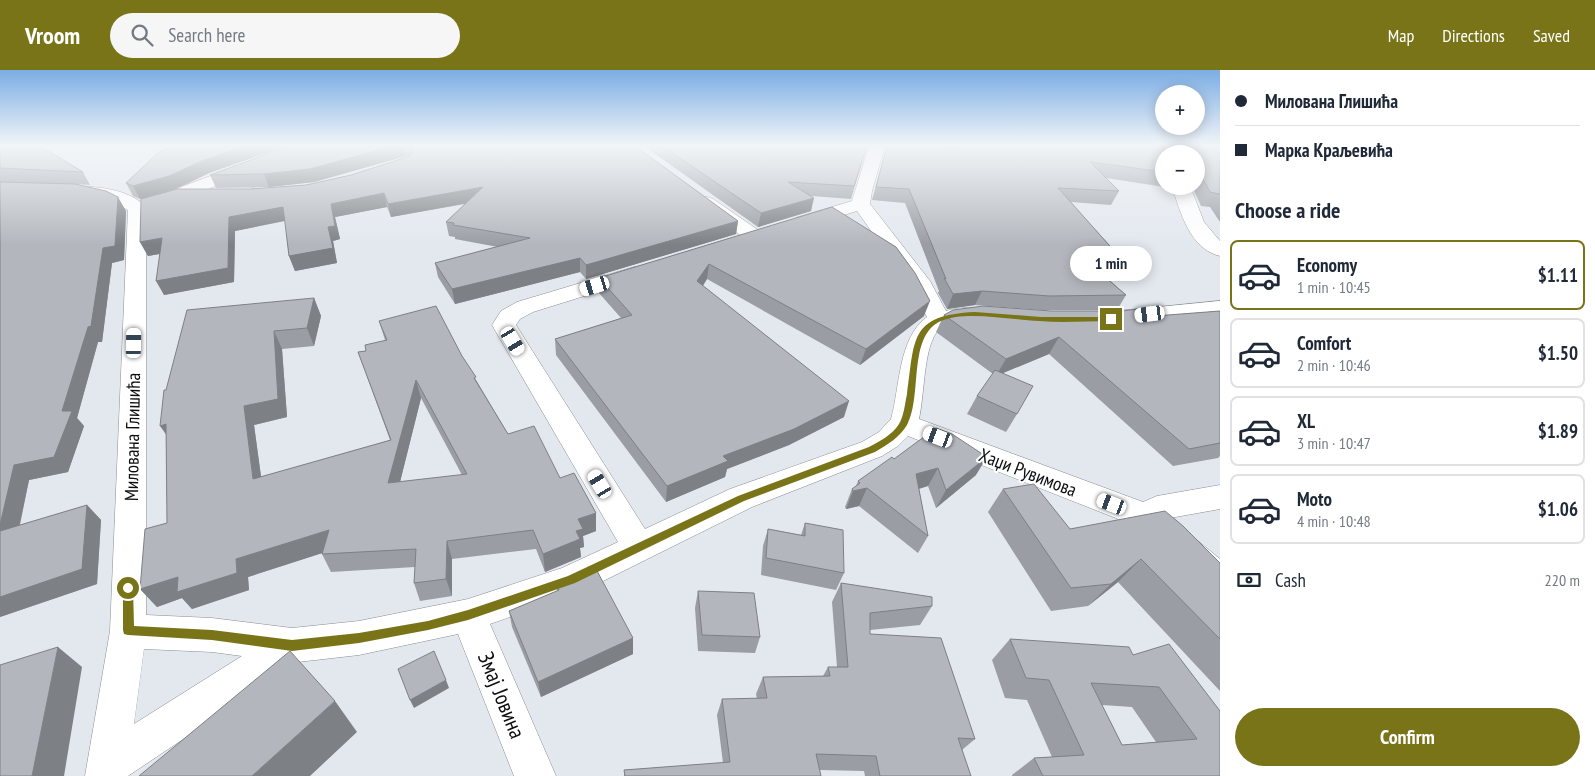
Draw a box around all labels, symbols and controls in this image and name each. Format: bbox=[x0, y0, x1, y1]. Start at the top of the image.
search box bbox=[110, 13, 460, 58]
text: Vroom bbox=[25, 20, 80, 51]
icon: search bbox=[128, 21, 156, 49]
text: Search here bbox=[168, 23, 245, 47]
text: Map bbox=[1388, 24, 1414, 47]
text: Directions bbox=[1442, 24, 1505, 47]
text: Saved bbox=[1533, 24, 1570, 47]
map controls bbox=[1155, 85, 1205, 195]
button: + bbox=[1155, 85, 1205, 135]
text: Милована Глишића bbox=[1265, 89, 1398, 113]
text: Марка Краљевића bbox=[1265, 138, 1393, 162]
button: − bbox=[1155, 145, 1205, 195]
text: Choose a ride bbox=[1235, 196, 1340, 224]
callout: 1 min bbox=[1070, 246, 1152, 282]
text: 1 min bbox=[1095, 253, 1127, 273]
icon: car bbox=[1237, 253, 1282, 298]
text: Economy bbox=[1297, 253, 1357, 277]
text: $1.11 bbox=[1538, 263, 1578, 287]
car bbox=[578, 274, 611, 298]
text: 1 min · 10:45 bbox=[1297, 277, 1371, 297]
car bbox=[1134, 305, 1165, 323]
route end bbox=[1100, 308, 1122, 330]
car bbox=[498, 324, 527, 358]
car bbox=[126, 328, 141, 358]
icon: car bbox=[1237, 331, 1282, 376]
text: Comfort bbox=[1297, 331, 1351, 355]
text: $1.50 bbox=[1538, 341, 1578, 365]
text: 2 min · 10:46 bbox=[1297, 355, 1371, 375]
street label: Милована Глишића bbox=[119, 373, 145, 501]
icon: car bbox=[1237, 409, 1282, 454]
text: XL bbox=[1297, 409, 1315, 433]
text: $1.89 bbox=[1538, 419, 1578, 443]
car bbox=[921, 425, 954, 449]
text: 3 min · 10:47 bbox=[1297, 433, 1371, 453]
street label: Хаџи Рувимова bbox=[976, 442, 1080, 502]
car bbox=[585, 467, 614, 501]
icon: car bbox=[1237, 487, 1282, 532]
text: Moto bbox=[1297, 487, 1332, 511]
car bbox=[1095, 492, 1128, 516]
text: $1.06 bbox=[1538, 497, 1578, 521]
text: 4 min · 10:48 bbox=[1297, 511, 1371, 531]
icon: cash bbox=[1235, 566, 1263, 594]
text: Cash bbox=[1275, 568, 1306, 592]
text: 220 m bbox=[1545, 570, 1580, 590]
route start bbox=[117, 577, 139, 599]
street label: Змај Јовина bbox=[472, 648, 532, 742]
button: Confirm bbox=[1235, 708, 1580, 766]

